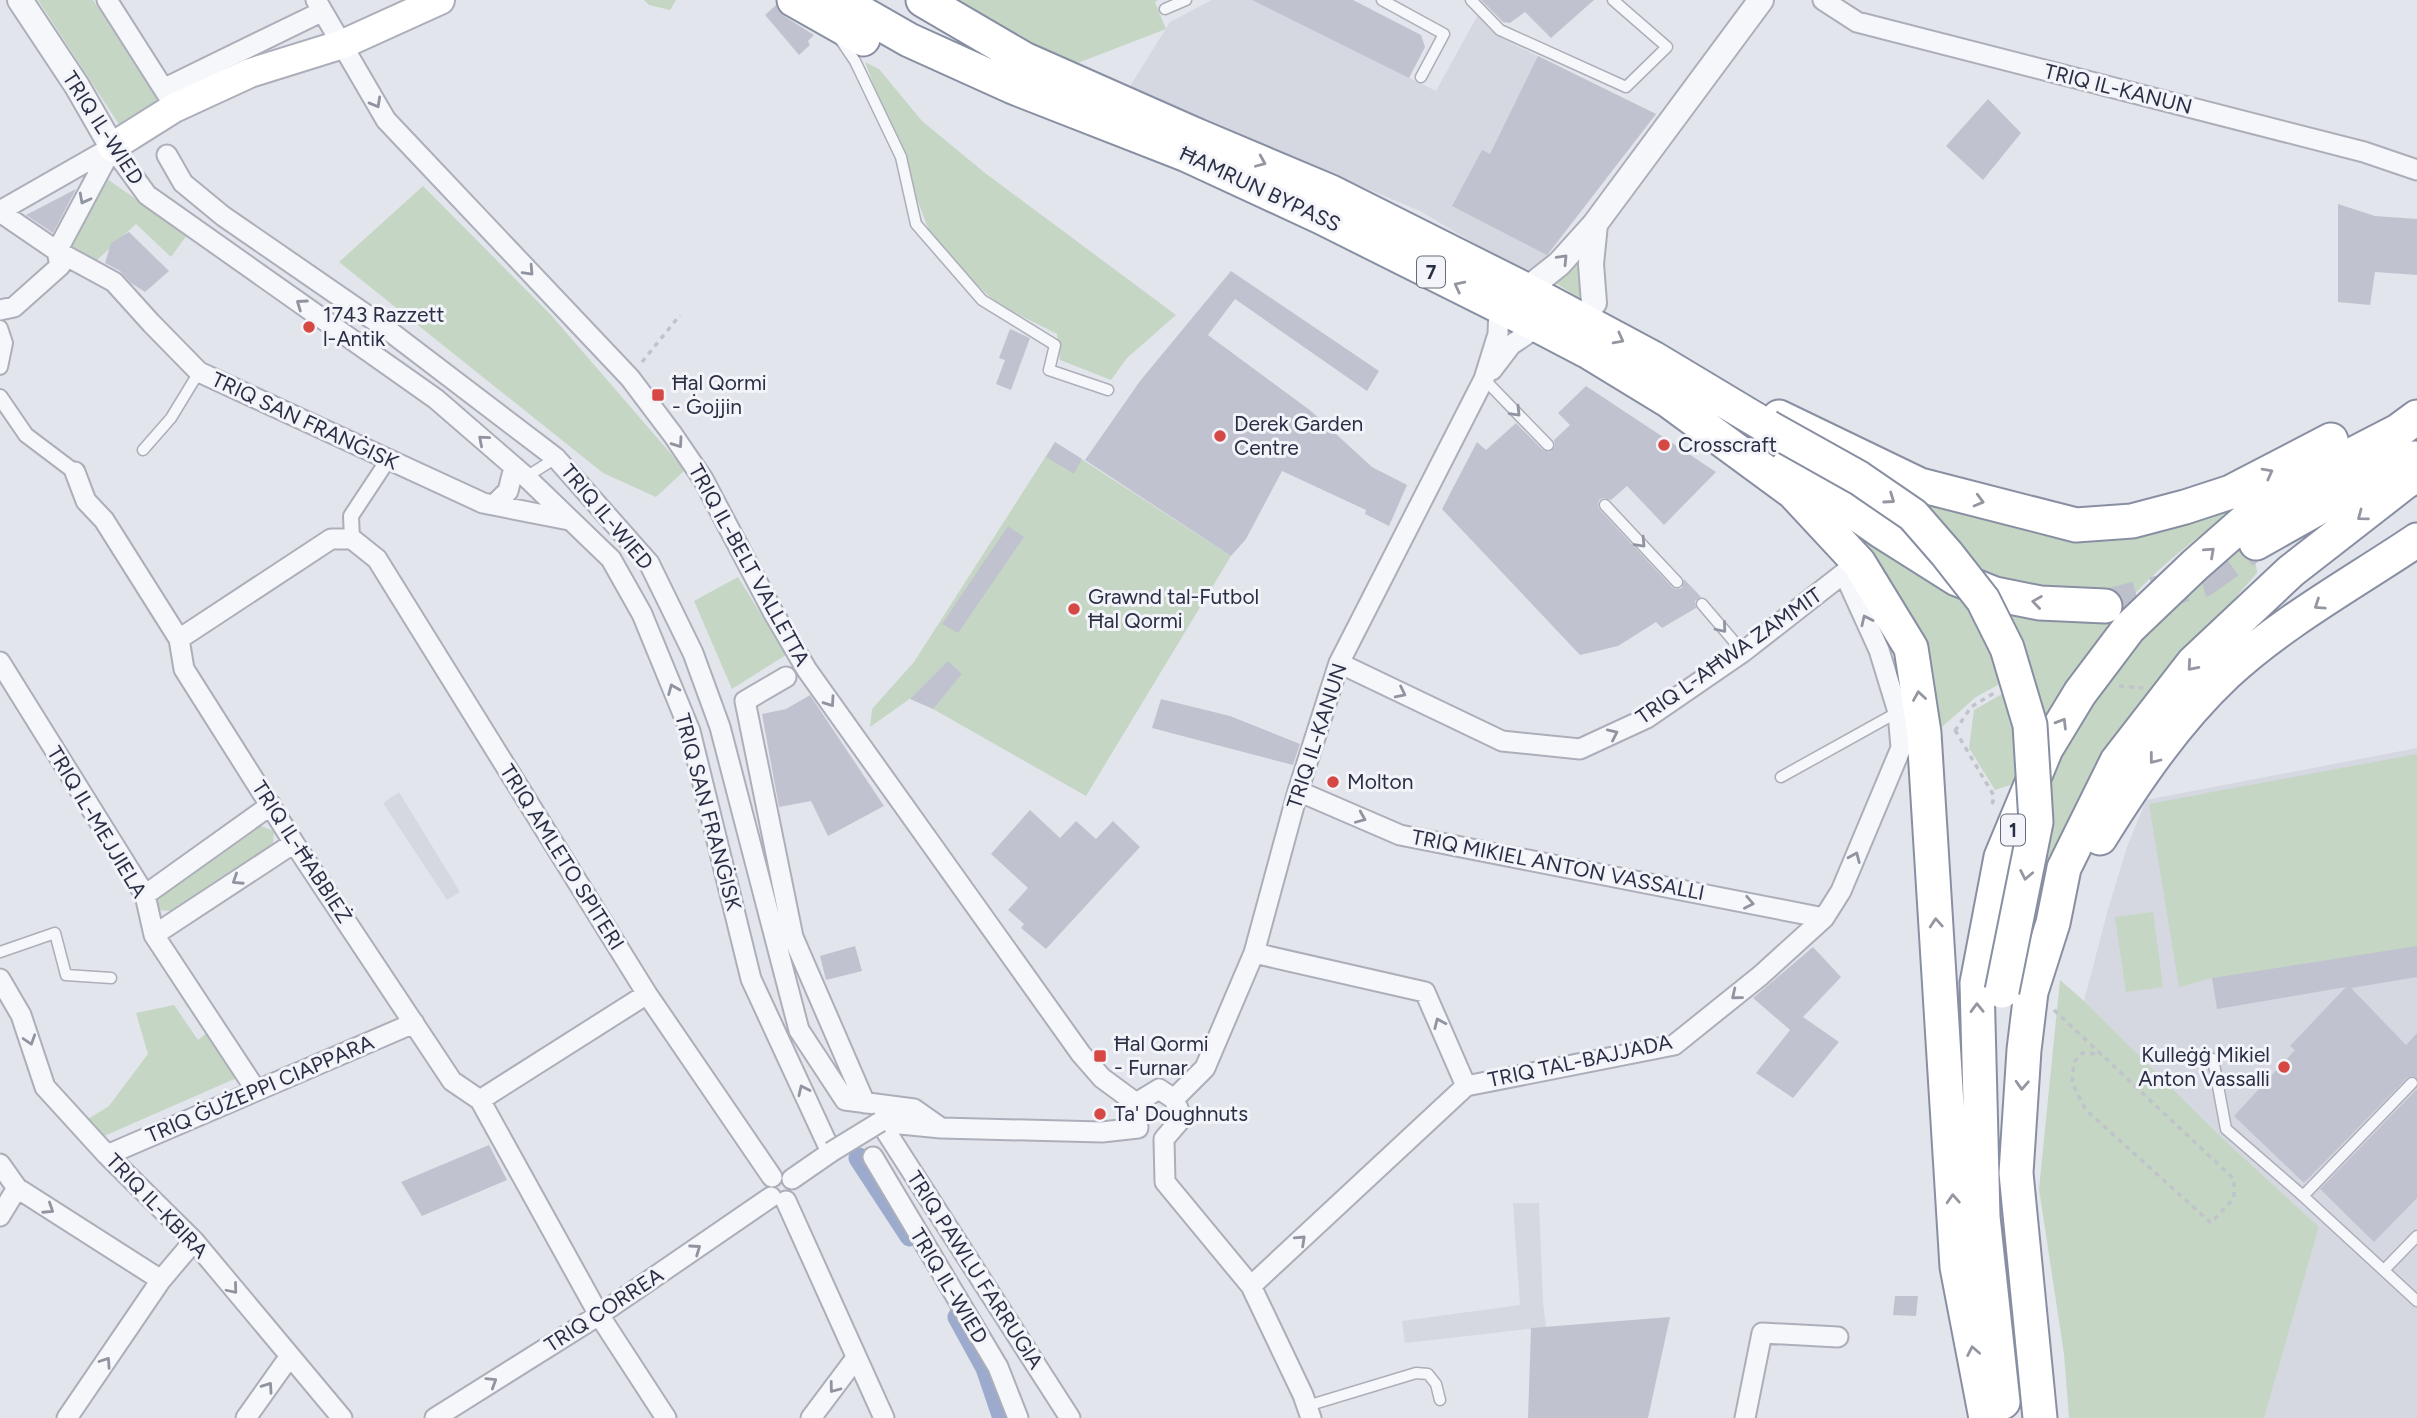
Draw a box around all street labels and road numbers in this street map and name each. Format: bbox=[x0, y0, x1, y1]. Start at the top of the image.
street label: TRIQ IL-KANUN bbox=[2041, 58, 2195, 119]
street label: TRIQ IL-WIED bbox=[58, 66, 149, 189]
street label: ĦAMRUN BYPASS bbox=[1176, 140, 1345, 237]
road number: 7 bbox=[1417, 256, 1445, 288]
street label: TRIQ SAN FRANĠISK bbox=[208, 366, 403, 475]
street label: TRIQ IL-WIED bbox=[556, 459, 659, 575]
street label: TRIQ IL-BELT VALLETTA bbox=[684, 459, 815, 670]
street label: TRIQ L-AĦWA ZAMMIT bbox=[1631, 582, 1827, 729]
street label: TRIQ IL-KANUN bbox=[1281, 660, 1352, 812]
street label: TRIQ SAN FRANĠISK bbox=[670, 711, 747, 913]
street label: TRIQ IL-MEJJIELA bbox=[42, 741, 153, 902]
street label: TRIQ AMLETO SPITERI bbox=[495, 759, 630, 954]
street label: TRIQ IL-ĦABBIEŻ bbox=[247, 776, 358, 928]
road number: 1 bbox=[2001, 814, 2025, 846]
street label: TRIQ MIKIEL ANTON VASSALLI bbox=[1410, 824, 1707, 905]
street label: TRIQ ĠUŻEPPI CIAPPARA bbox=[142, 1029, 377, 1148]
street label: TRIQ TAL-BAJJADA bbox=[1486, 1029, 1674, 1092]
street label: TRIQ IL-KBIRA bbox=[101, 1148, 214, 1263]
street label: TRIQ PAWLU FARRUGIA bbox=[902, 1166, 1049, 1373]
street label: TRIQ IL-WIED bbox=[905, 1224, 994, 1348]
street label: TRIQ CORREA bbox=[540, 1262, 668, 1357]

